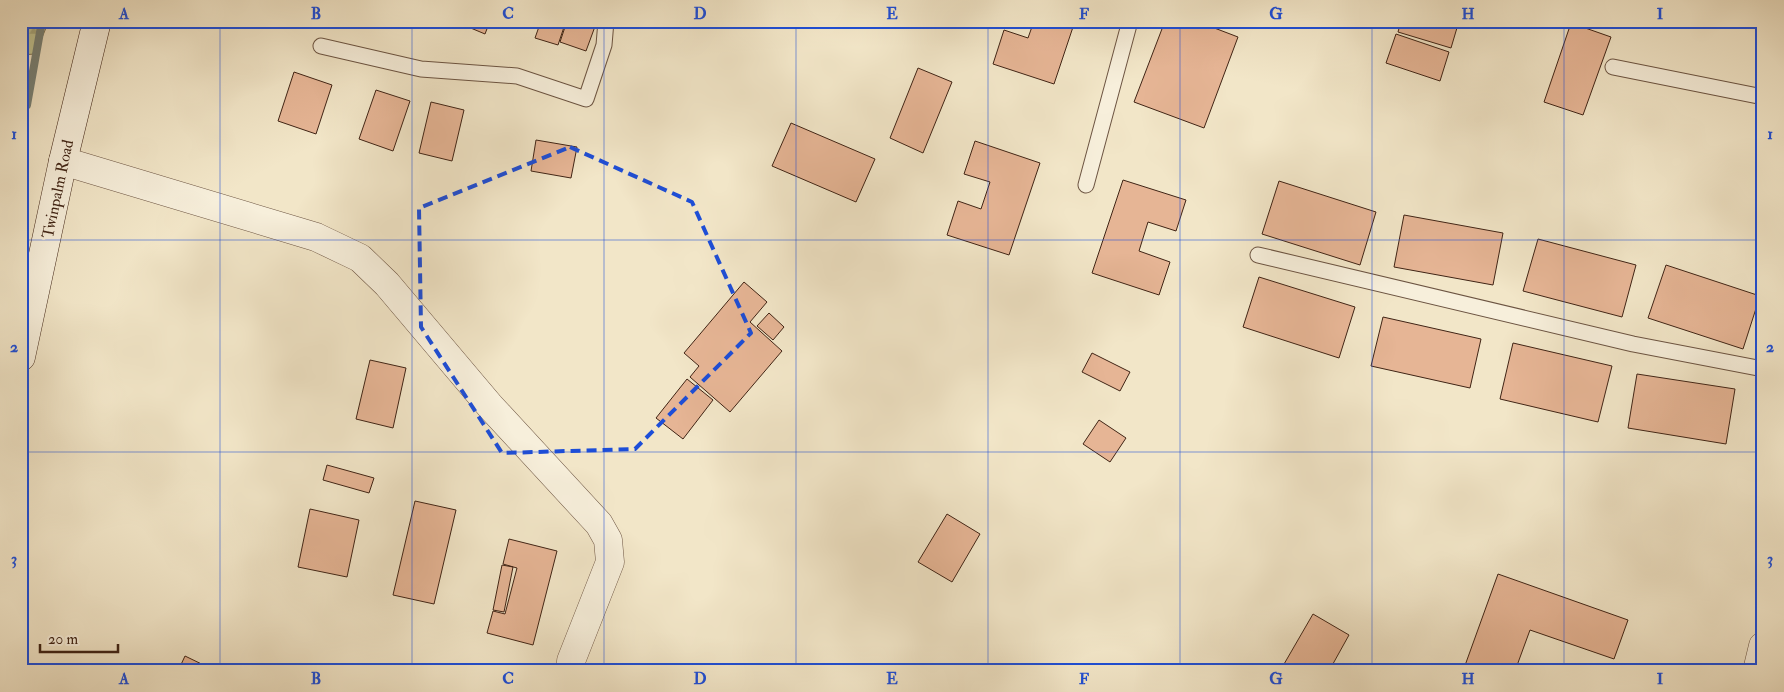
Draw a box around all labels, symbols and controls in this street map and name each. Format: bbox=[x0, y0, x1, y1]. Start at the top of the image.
text: A bbox=[118, 4, 130, 24]
text: B bbox=[311, 4, 321, 24]
text: C bbox=[502, 4, 514, 24]
text: D bbox=[693, 4, 707, 24]
text: E bbox=[886, 4, 898, 24]
text: F bbox=[1079, 4, 1089, 24]
text: G bbox=[1269, 4, 1283, 24]
text: H bbox=[1461, 4, 1475, 24]
text: I bbox=[1657, 4, 1664, 24]
text: 1 bbox=[11, 124, 17, 144]
text: 1 bbox=[1767, 124, 1773, 144]
street label: Twinpalm Road bbox=[38, 138, 79, 240]
text: 2 bbox=[10, 337, 18, 357]
text: 2 bbox=[1766, 337, 1774, 357]
text: 3 bbox=[11, 549, 17, 569]
text: 3 bbox=[1767, 549, 1773, 569]
scale bar bbox=[40, 622, 118, 654]
text: 20 m bbox=[48, 630, 78, 649]
text: A bbox=[118, 669, 130, 689]
text: B bbox=[311, 669, 321, 689]
text: C bbox=[502, 669, 514, 689]
text: D bbox=[693, 669, 707, 689]
text: E bbox=[886, 669, 898, 689]
text: F bbox=[1079, 669, 1089, 689]
text: G bbox=[1269, 669, 1283, 689]
text: H bbox=[1461, 669, 1475, 689]
text: I bbox=[1657, 669, 1664, 689]

